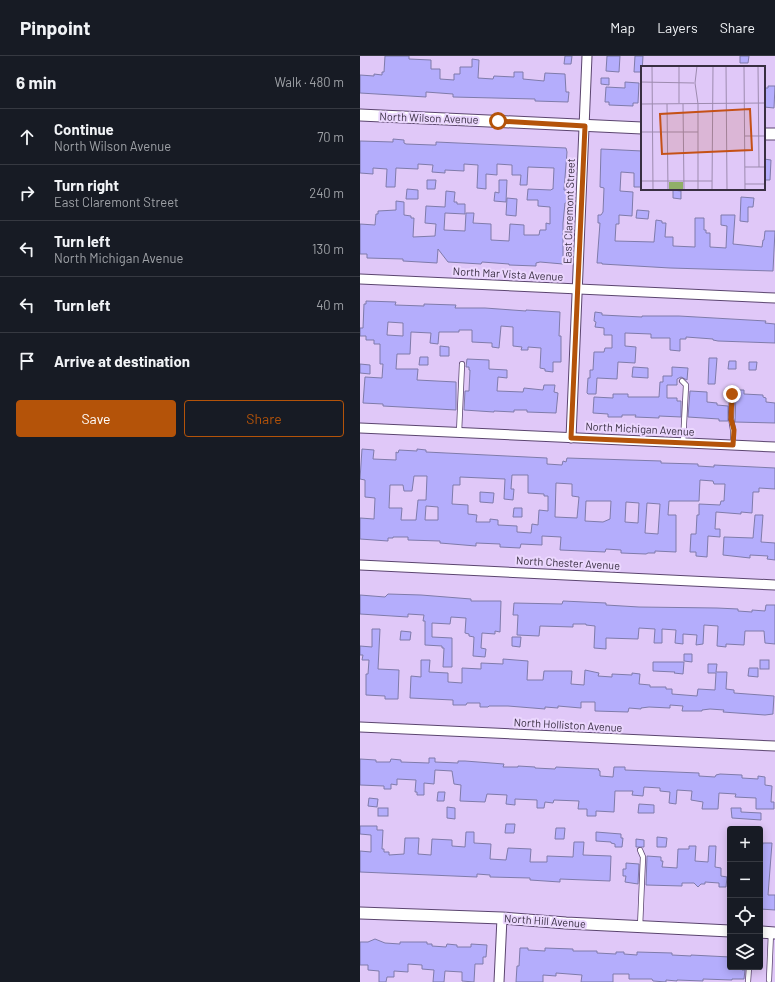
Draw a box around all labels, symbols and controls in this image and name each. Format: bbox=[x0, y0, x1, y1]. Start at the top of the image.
text: Pinpoint bbox=[20, 16, 90, 39]
text: Map bbox=[610, 19, 635, 36]
text: Layers bbox=[657, 19, 698, 36]
text: Share bbox=[720, 19, 755, 36]
inset map bbox=[641, 66, 765, 190]
text: 6 min bbox=[16, 72, 56, 92]
text: Walk · 480 m bbox=[274, 74, 344, 90]
street label: North Wilson Avenue bbox=[379, 109, 479, 126]
route start bbox=[489, 112, 507, 130]
text: Continue bbox=[54, 120, 114, 138]
icon: ahead bbox=[16, 126, 38, 148]
text: 70 m bbox=[317, 129, 344, 145]
text: North Wilson Avenue bbox=[54, 138, 171, 154]
street label: East Claremont Street bbox=[560, 158, 577, 264]
text: Turn right bbox=[54, 176, 119, 194]
icon: right bbox=[16, 182, 38, 204]
text: 240 m bbox=[309, 185, 344, 201]
text: East Claremont Street bbox=[54, 194, 179, 210]
text: Turn left bbox=[54, 232, 110, 250]
icon: left bbox=[16, 238, 38, 260]
text: 130 m bbox=[312, 241, 344, 257]
text: North Michigan Avenue bbox=[54, 250, 183, 266]
street label: North Mar Vista Avenue bbox=[452, 264, 564, 283]
icon: left bbox=[16, 294, 38, 316]
text: Turn left bbox=[54, 296, 110, 314]
text: 40 m bbox=[316, 297, 344, 313]
icon: arrive bbox=[16, 350, 38, 372]
text: Arrive at destination bbox=[54, 352, 190, 370]
route end bbox=[723, 385, 741, 403]
button: Save bbox=[16, 400, 176, 437]
button: Share bbox=[184, 400, 344, 437]
street label: North Michigan Avenue bbox=[585, 419, 695, 438]
street label: North Chester Avenue bbox=[516, 553, 621, 572]
street label: North Holliston Avenue bbox=[513, 715, 623, 734]
map controls bbox=[727, 826, 763, 970]
button: + bbox=[727, 826, 763, 862]
button: − bbox=[727, 862, 763, 898]
button: locate bbox=[727, 898, 763, 934]
street label: North Hill Avenue bbox=[504, 911, 586, 930]
button: layers bbox=[727, 934, 763, 970]

